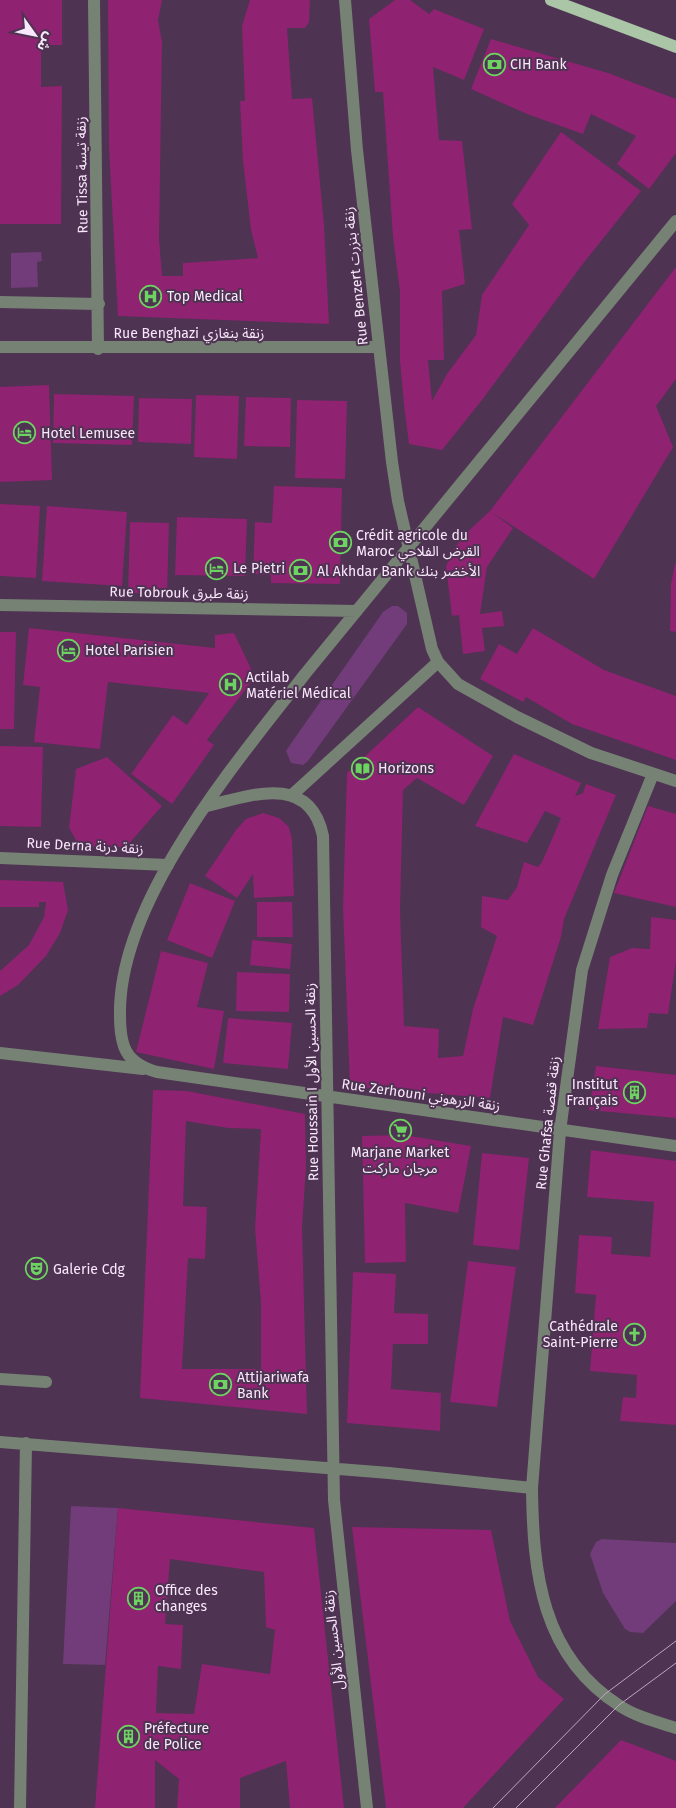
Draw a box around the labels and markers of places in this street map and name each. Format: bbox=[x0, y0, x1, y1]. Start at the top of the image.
bank icon: CIH Bank bbox=[482, 52, 506, 76]
place label: CIH Bank bbox=[510, 56, 568, 73]
hospital icon: Top Medical bbox=[139, 284, 163, 308]
place label: Top Medical bbox=[167, 288, 243, 305]
hotel icon: Hotel Lemusee bbox=[13, 421, 37, 445]
place label: Hotel Lemusee bbox=[41, 425, 135, 442]
place label: Crédit agricole du Maroc القرض الفلاحي bbox=[356, 527, 480, 562]
bank icon: Crédit agricole du Maroc القرض الفلاحي bbox=[328, 531, 352, 555]
hotel icon: Le Pietri bbox=[205, 556, 229, 580]
bank icon: Al Akhdar Bank الأخضر بنك bbox=[289, 559, 313, 583]
place label: Le Pietri bbox=[233, 560, 285, 577]
place label: Al Akhdar Bank الأخضر بنك bbox=[317, 563, 480, 580]
hotel icon: Hotel Parisien bbox=[57, 638, 81, 662]
place label: Hotel Parisien bbox=[85, 642, 174, 659]
place label: Actilab Matériel Médical bbox=[246, 669, 351, 702]
hospital icon: Actilab Matériel Médical bbox=[218, 673, 242, 697]
library icon: Horizons bbox=[350, 756, 374, 780]
place label: Horizons bbox=[378, 760, 434, 777]
place label: Institut Français bbox=[566, 1076, 619, 1109]
building icon: Institut Français bbox=[622, 1080, 646, 1104]
supermarket icon: Marjane Market مرجان ماركت bbox=[388, 1118, 412, 1142]
place label: Marjane Market مرجان ماركت bbox=[351, 1144, 450, 1177]
theatre icon: Galerie Cdg bbox=[25, 1257, 49, 1281]
place label: Galerie Cdg bbox=[53, 1261, 126, 1278]
place label: Cathédrale Saint-Pierre bbox=[543, 1318, 618, 1351]
church icon: Cathédrale Saint-Pierre bbox=[622, 1322, 646, 1346]
place label: Attijariwafa Bank bbox=[237, 1369, 309, 1402]
bank icon: Attijariwafa Bank bbox=[209, 1373, 233, 1397]
place label: Office des changes bbox=[155, 1582, 218, 1615]
building icon: Office des changes bbox=[127, 1586, 151, 1610]
place label: Préfecture de Police bbox=[144, 1720, 209, 1753]
building icon: Préfecture de Police bbox=[116, 1724, 140, 1748]

